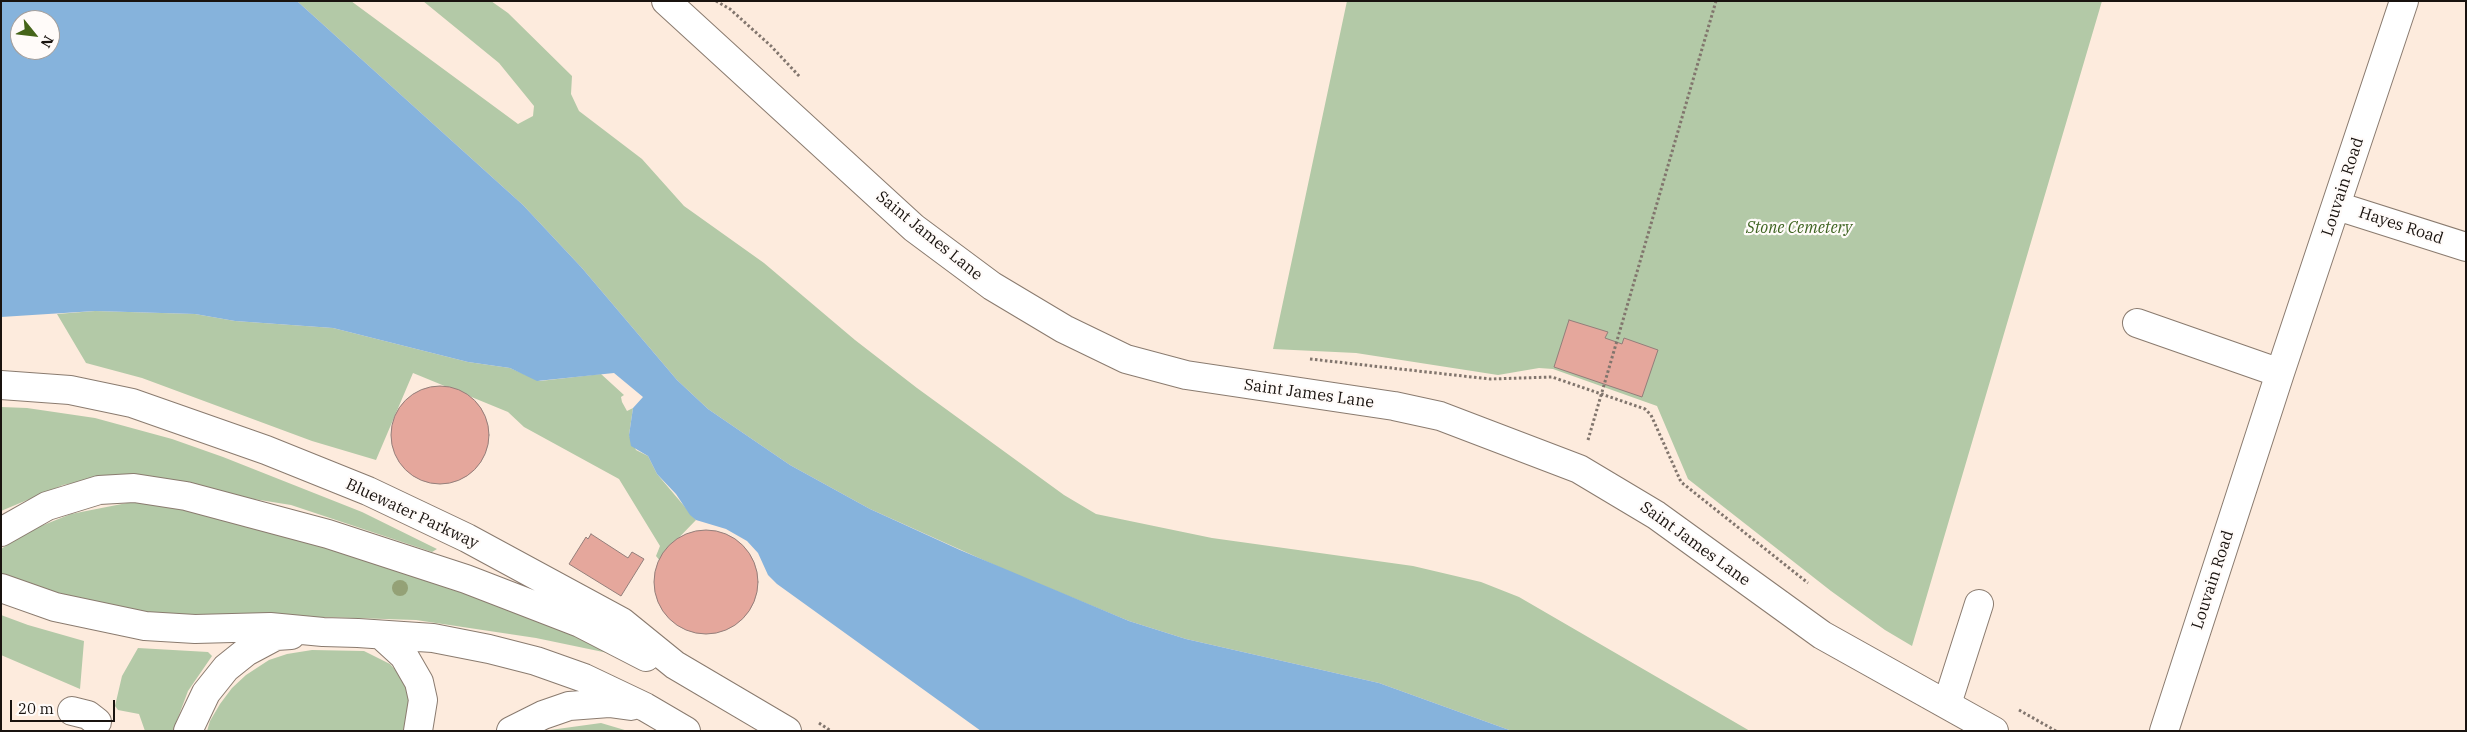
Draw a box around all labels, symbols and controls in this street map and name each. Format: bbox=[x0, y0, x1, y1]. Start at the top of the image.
north arrow bbox=[10, 10, 60, 60]
text: N bbox=[37, 33, 58, 51]
street label: Louvain Road bbox=[2318, 135, 2368, 239]
street label: Saint James Lane bbox=[872, 187, 986, 285]
street label: Hayes Road bbox=[2356, 203, 2446, 249]
park label: Stone Cemetery bbox=[1746, 218, 1852, 238]
street label: Saint James Lane bbox=[1243, 375, 1375, 413]
street label: Bluewater Parkway bbox=[343, 475, 481, 553]
street label: Saint James Lane bbox=[1636, 498, 1754, 590]
street label: Louvain Road bbox=[2188, 528, 2238, 632]
scale bar bbox=[12, 690, 118, 722]
text: 20 m bbox=[18, 699, 54, 718]

